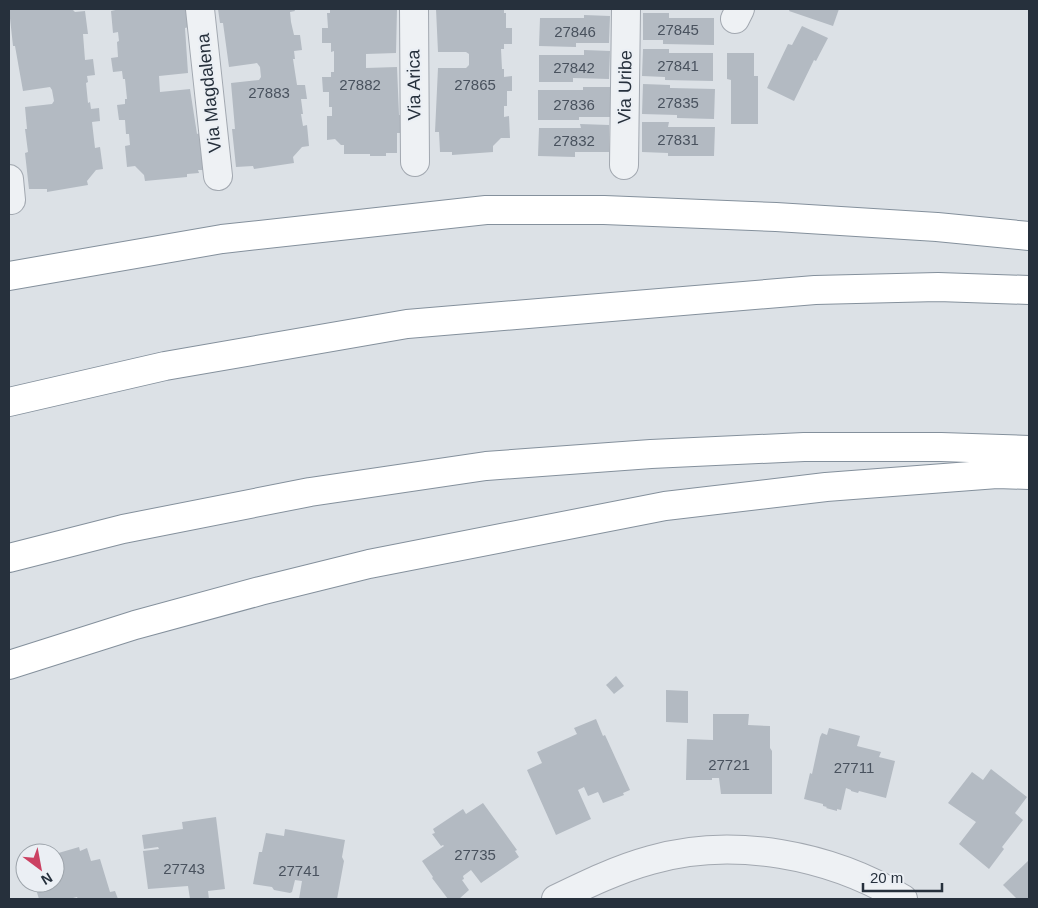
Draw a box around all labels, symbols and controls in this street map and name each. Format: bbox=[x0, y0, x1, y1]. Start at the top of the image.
house number: 27845 bbox=[657, 21, 699, 38]
house number: 27846 bbox=[554, 23, 596, 40]
street label: Via Magdalena bbox=[193, 31, 225, 154]
street label: Via Arica bbox=[403, 48, 425, 121]
street label: Via Uribe bbox=[614, 50, 636, 124]
house number: 27841 bbox=[657, 57, 699, 74]
house number: 27842 bbox=[553, 59, 595, 76]
house number: 27882 bbox=[339, 76, 381, 93]
house number: 27865 bbox=[454, 76, 496, 93]
house number: 27883 bbox=[248, 84, 290, 101]
house number: 27835 bbox=[657, 94, 699, 111]
house number: 27836 bbox=[553, 96, 595, 113]
house number: 27831 bbox=[657, 131, 699, 148]
house number: 27832 bbox=[553, 132, 595, 149]
house number: 27721 bbox=[708, 756, 750, 773]
house number: 27711 bbox=[834, 759, 874, 776]
north arrow bbox=[15, 843, 65, 893]
house number: 27735 bbox=[454, 846, 496, 863]
house number: 27743 bbox=[163, 860, 205, 877]
scale bar bbox=[863, 860, 942, 892]
house number: 27741 bbox=[278, 862, 320, 879]
text: 20 m bbox=[870, 869, 903, 886]
text: N bbox=[38, 870, 55, 888]

